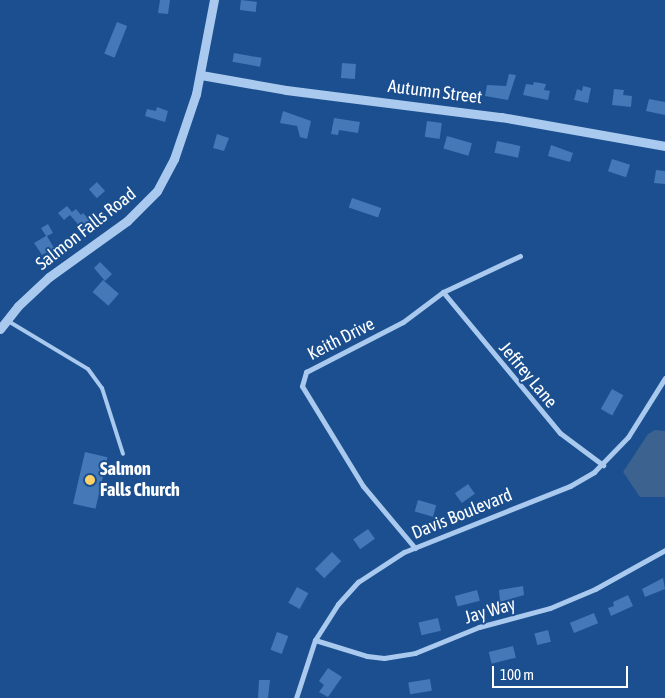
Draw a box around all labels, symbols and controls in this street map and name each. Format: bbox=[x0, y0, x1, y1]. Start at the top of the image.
street label: Autumn Street bbox=[387, 75, 483, 109]
street label: Salmon Falls Road bbox=[32, 183, 140, 275]
street label: Keith Drive bbox=[304, 313, 378, 365]
street label: Jeffrey Lane bbox=[494, 338, 562, 412]
place label: Salmon Falls Church bbox=[100, 459, 180, 502]
marker: Salmon Falls Church bbox=[84, 474, 96, 486]
street label: Davis Boulevard bbox=[409, 484, 515, 544]
street label: Jay Way bbox=[462, 593, 518, 629]
scale bar bbox=[495, 656, 631, 688]
text: 100 m bbox=[500, 666, 534, 683]

